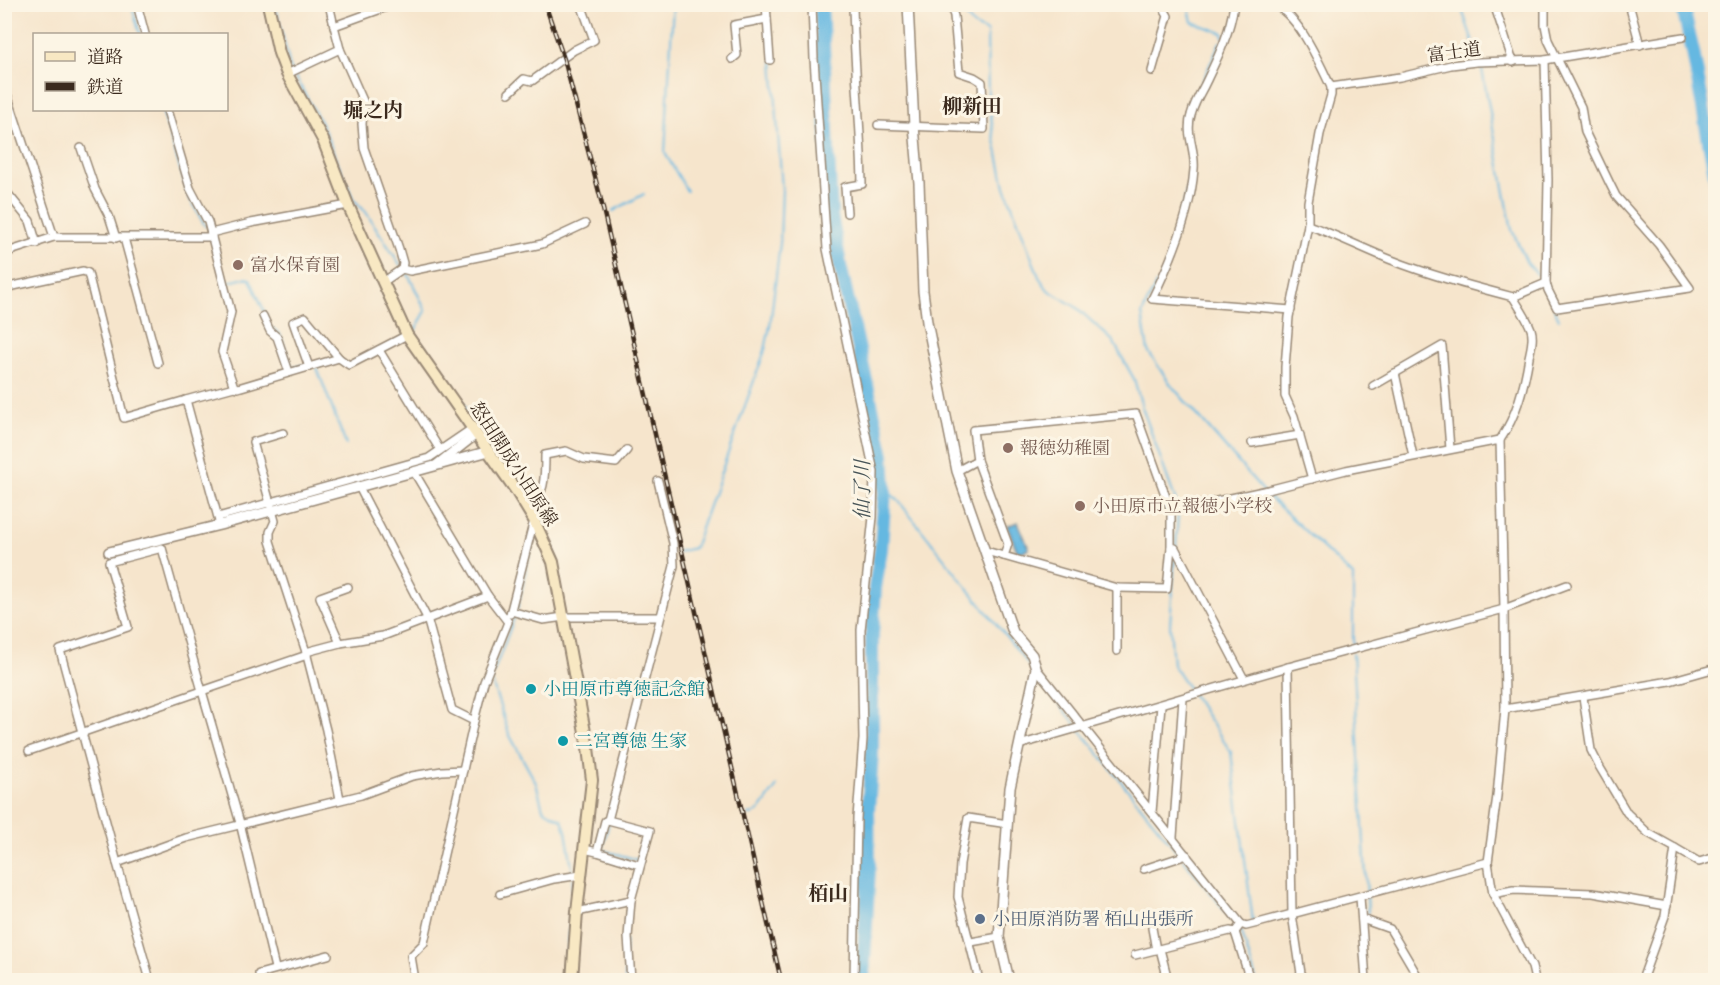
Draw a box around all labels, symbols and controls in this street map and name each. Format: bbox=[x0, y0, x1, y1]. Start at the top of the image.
legend bbox=[33, 33, 228, 111]
street label: 富士道 bbox=[1426, 37, 1482, 67]
text: 道路 bbox=[87, 46, 123, 68]
text: 鉄道 bbox=[87, 76, 123, 98]
district label: 柳新田 bbox=[942, 94, 1002, 118]
district label: 堀之内 bbox=[343, 98, 403, 122]
place label: 富水保育園 bbox=[250, 254, 340, 276]
marker: 富水保育園 bbox=[231, 258, 245, 272]
street label: 怒田開成小田原線 bbox=[466, 398, 562, 530]
place label: 報徳幼稚園 bbox=[1020, 437, 1110, 459]
marker: 報徳幼稚園 bbox=[1001, 441, 1015, 455]
water label: 仙了川 bbox=[850, 458, 874, 520]
place label: 小田原市立報徳小学校 bbox=[1092, 495, 1272, 517]
marker: 小田原市立報徳小学校 bbox=[1073, 499, 1087, 513]
place label: 小田原市尊徳記念館 bbox=[543, 678, 705, 700]
marker: 小田原市尊徳記念館 bbox=[524, 682, 538, 696]
place label: 二宮尊徳 生家 bbox=[575, 730, 687, 752]
marker: 二宮尊徳 生家 bbox=[556, 734, 570, 748]
district label: 栢山 bbox=[808, 881, 848, 905]
place label: 小田原消防署 栢山出張所 bbox=[992, 908, 1194, 930]
marker: 小田原消防署 栢山出張所 bbox=[973, 912, 987, 926]

